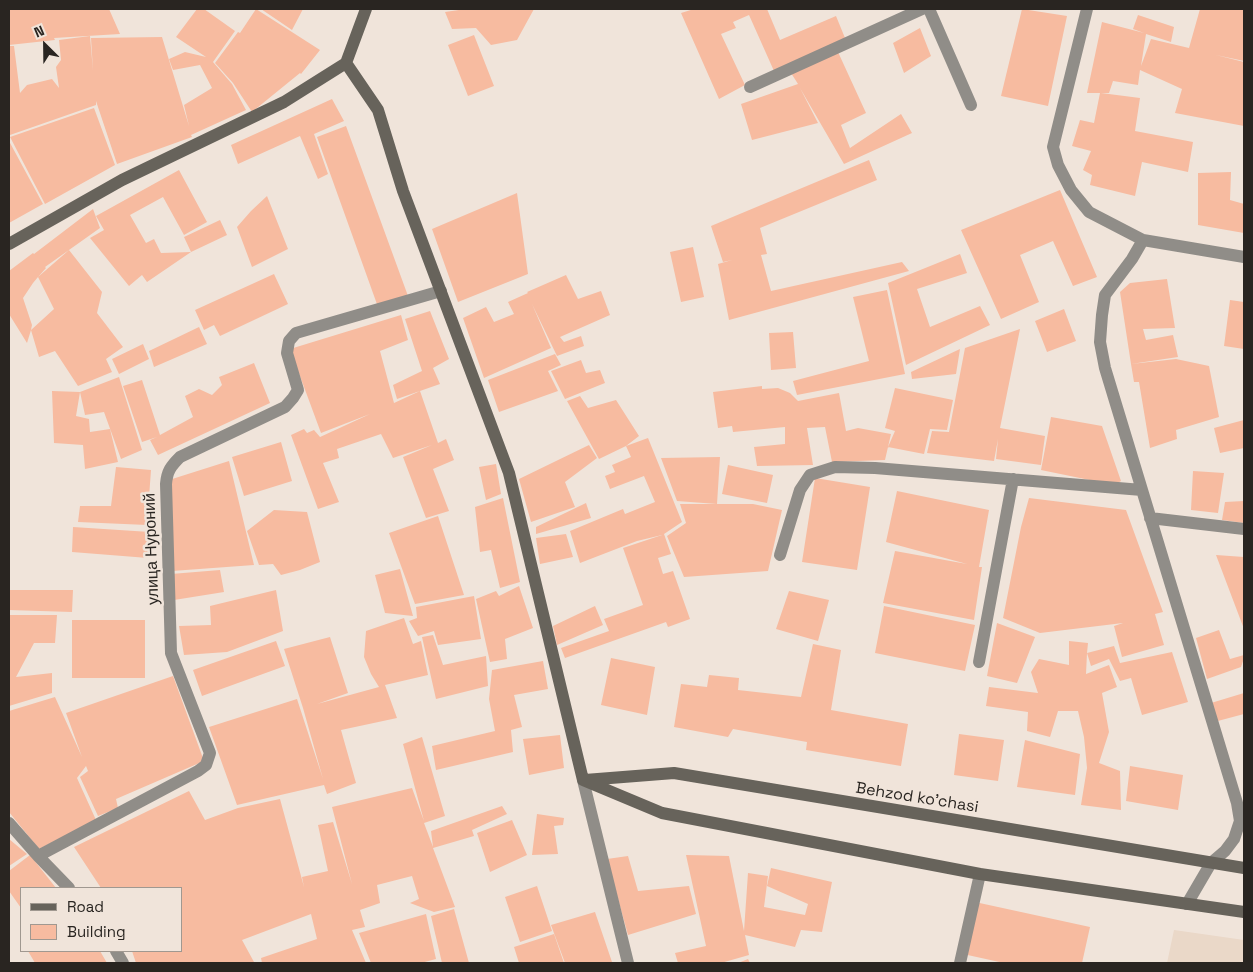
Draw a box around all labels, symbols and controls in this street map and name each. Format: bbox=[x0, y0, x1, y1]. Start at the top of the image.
north arrow bbox=[20, 20, 70, 70]
text: N bbox=[31, 21, 47, 41]
street label: улица Нуроний bbox=[140, 493, 164, 605]
street label: Behzod ko'chasi bbox=[854, 779, 980, 817]
legend bbox=[20, 887, 182, 952]
text: Road bbox=[67, 897, 104, 916]
text: Building bbox=[67, 922, 126, 941]

